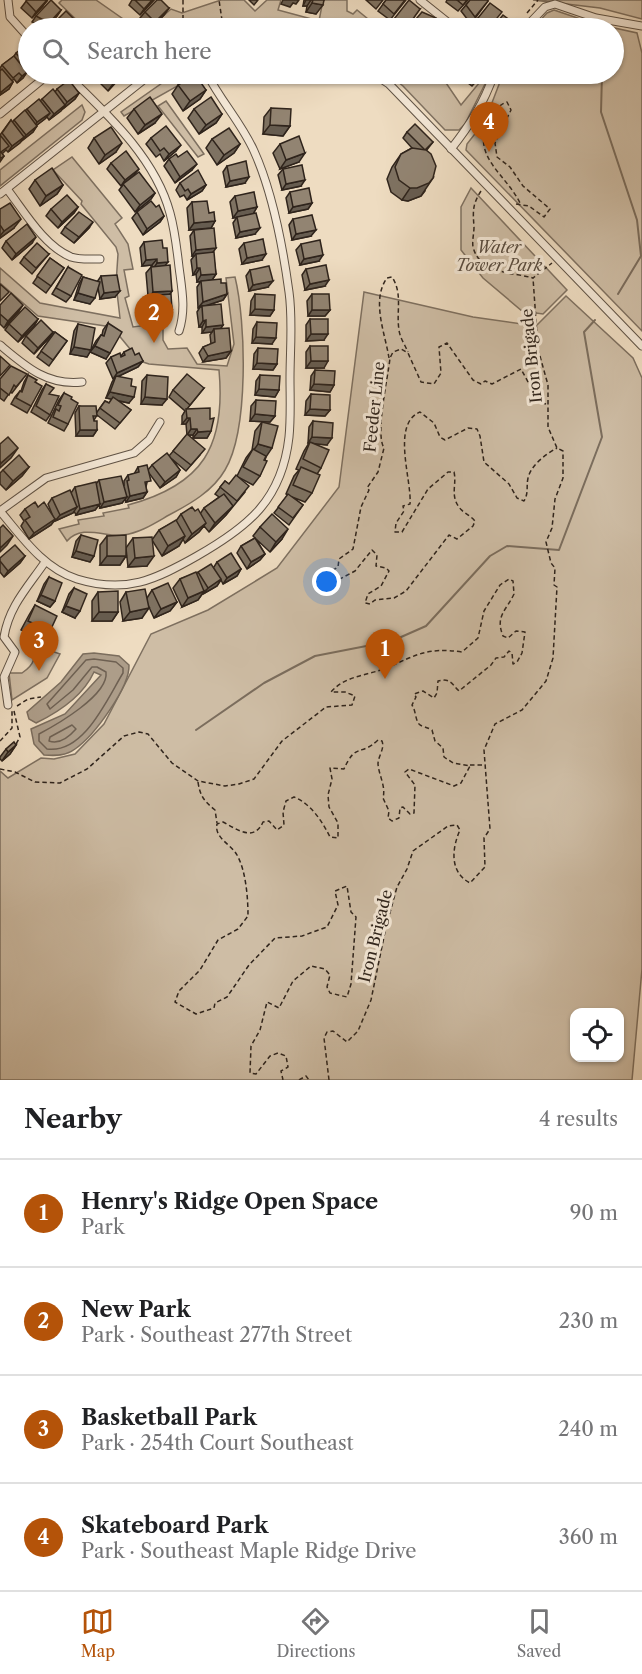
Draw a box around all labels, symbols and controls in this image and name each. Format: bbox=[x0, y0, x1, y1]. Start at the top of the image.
search box bbox=[18, 18, 624, 84]
icon: search bbox=[39, 35, 72, 68]
text: Search here bbox=[87, 38, 212, 65]
pin: 4 bbox=[470, 102, 508, 152]
park label: Water Tower Park bbox=[456, 237, 543, 275]
pin: 2 bbox=[134, 294, 174, 343]
street label: Iron Brigade bbox=[516, 308, 546, 404]
street label: Feeder Line bbox=[359, 360, 389, 453]
your location bbox=[312, 567, 341, 596]
pin: 3 bbox=[20, 622, 58, 671]
pin: 1 bbox=[366, 630, 404, 679]
street label: Iron Brigade bbox=[354, 888, 396, 984]
map controls bbox=[570, 1008, 624, 1062]
button: locate bbox=[570, 1008, 624, 1062]
text: Nearby bbox=[24, 1103, 122, 1135]
text: 4 results bbox=[539, 1107, 618, 1131]
text: Henry's Ridge Open Space bbox=[81, 1188, 378, 1215]
text: 1 bbox=[39, 1201, 48, 1225]
text: 90 m bbox=[570, 1201, 618, 1225]
text: Park bbox=[81, 1215, 124, 1239]
text: New Park bbox=[81, 1296, 191, 1323]
text: 2 bbox=[38, 1309, 49, 1333]
text: 230 m bbox=[559, 1309, 618, 1333]
text: Park · Southeast 277th Street bbox=[81, 1323, 352, 1347]
text: Basketball Park bbox=[81, 1404, 257, 1431]
text: 3 bbox=[38, 1417, 49, 1441]
text: 240 m bbox=[558, 1417, 618, 1441]
text: Park · 254th Court Southeast bbox=[81, 1431, 354, 1455]
text: Skateboard Park bbox=[81, 1512, 268, 1539]
text: 4 bbox=[38, 1525, 49, 1549]
text: 360 m bbox=[559, 1525, 618, 1549]
text: Park · Southeast Maple Ridge Drive bbox=[81, 1539, 416, 1563]
tab: Map bbox=[81, 1605, 115, 1661]
tab: Directions bbox=[276, 1605, 355, 1661]
tab: Saved bbox=[517, 1605, 561, 1661]

